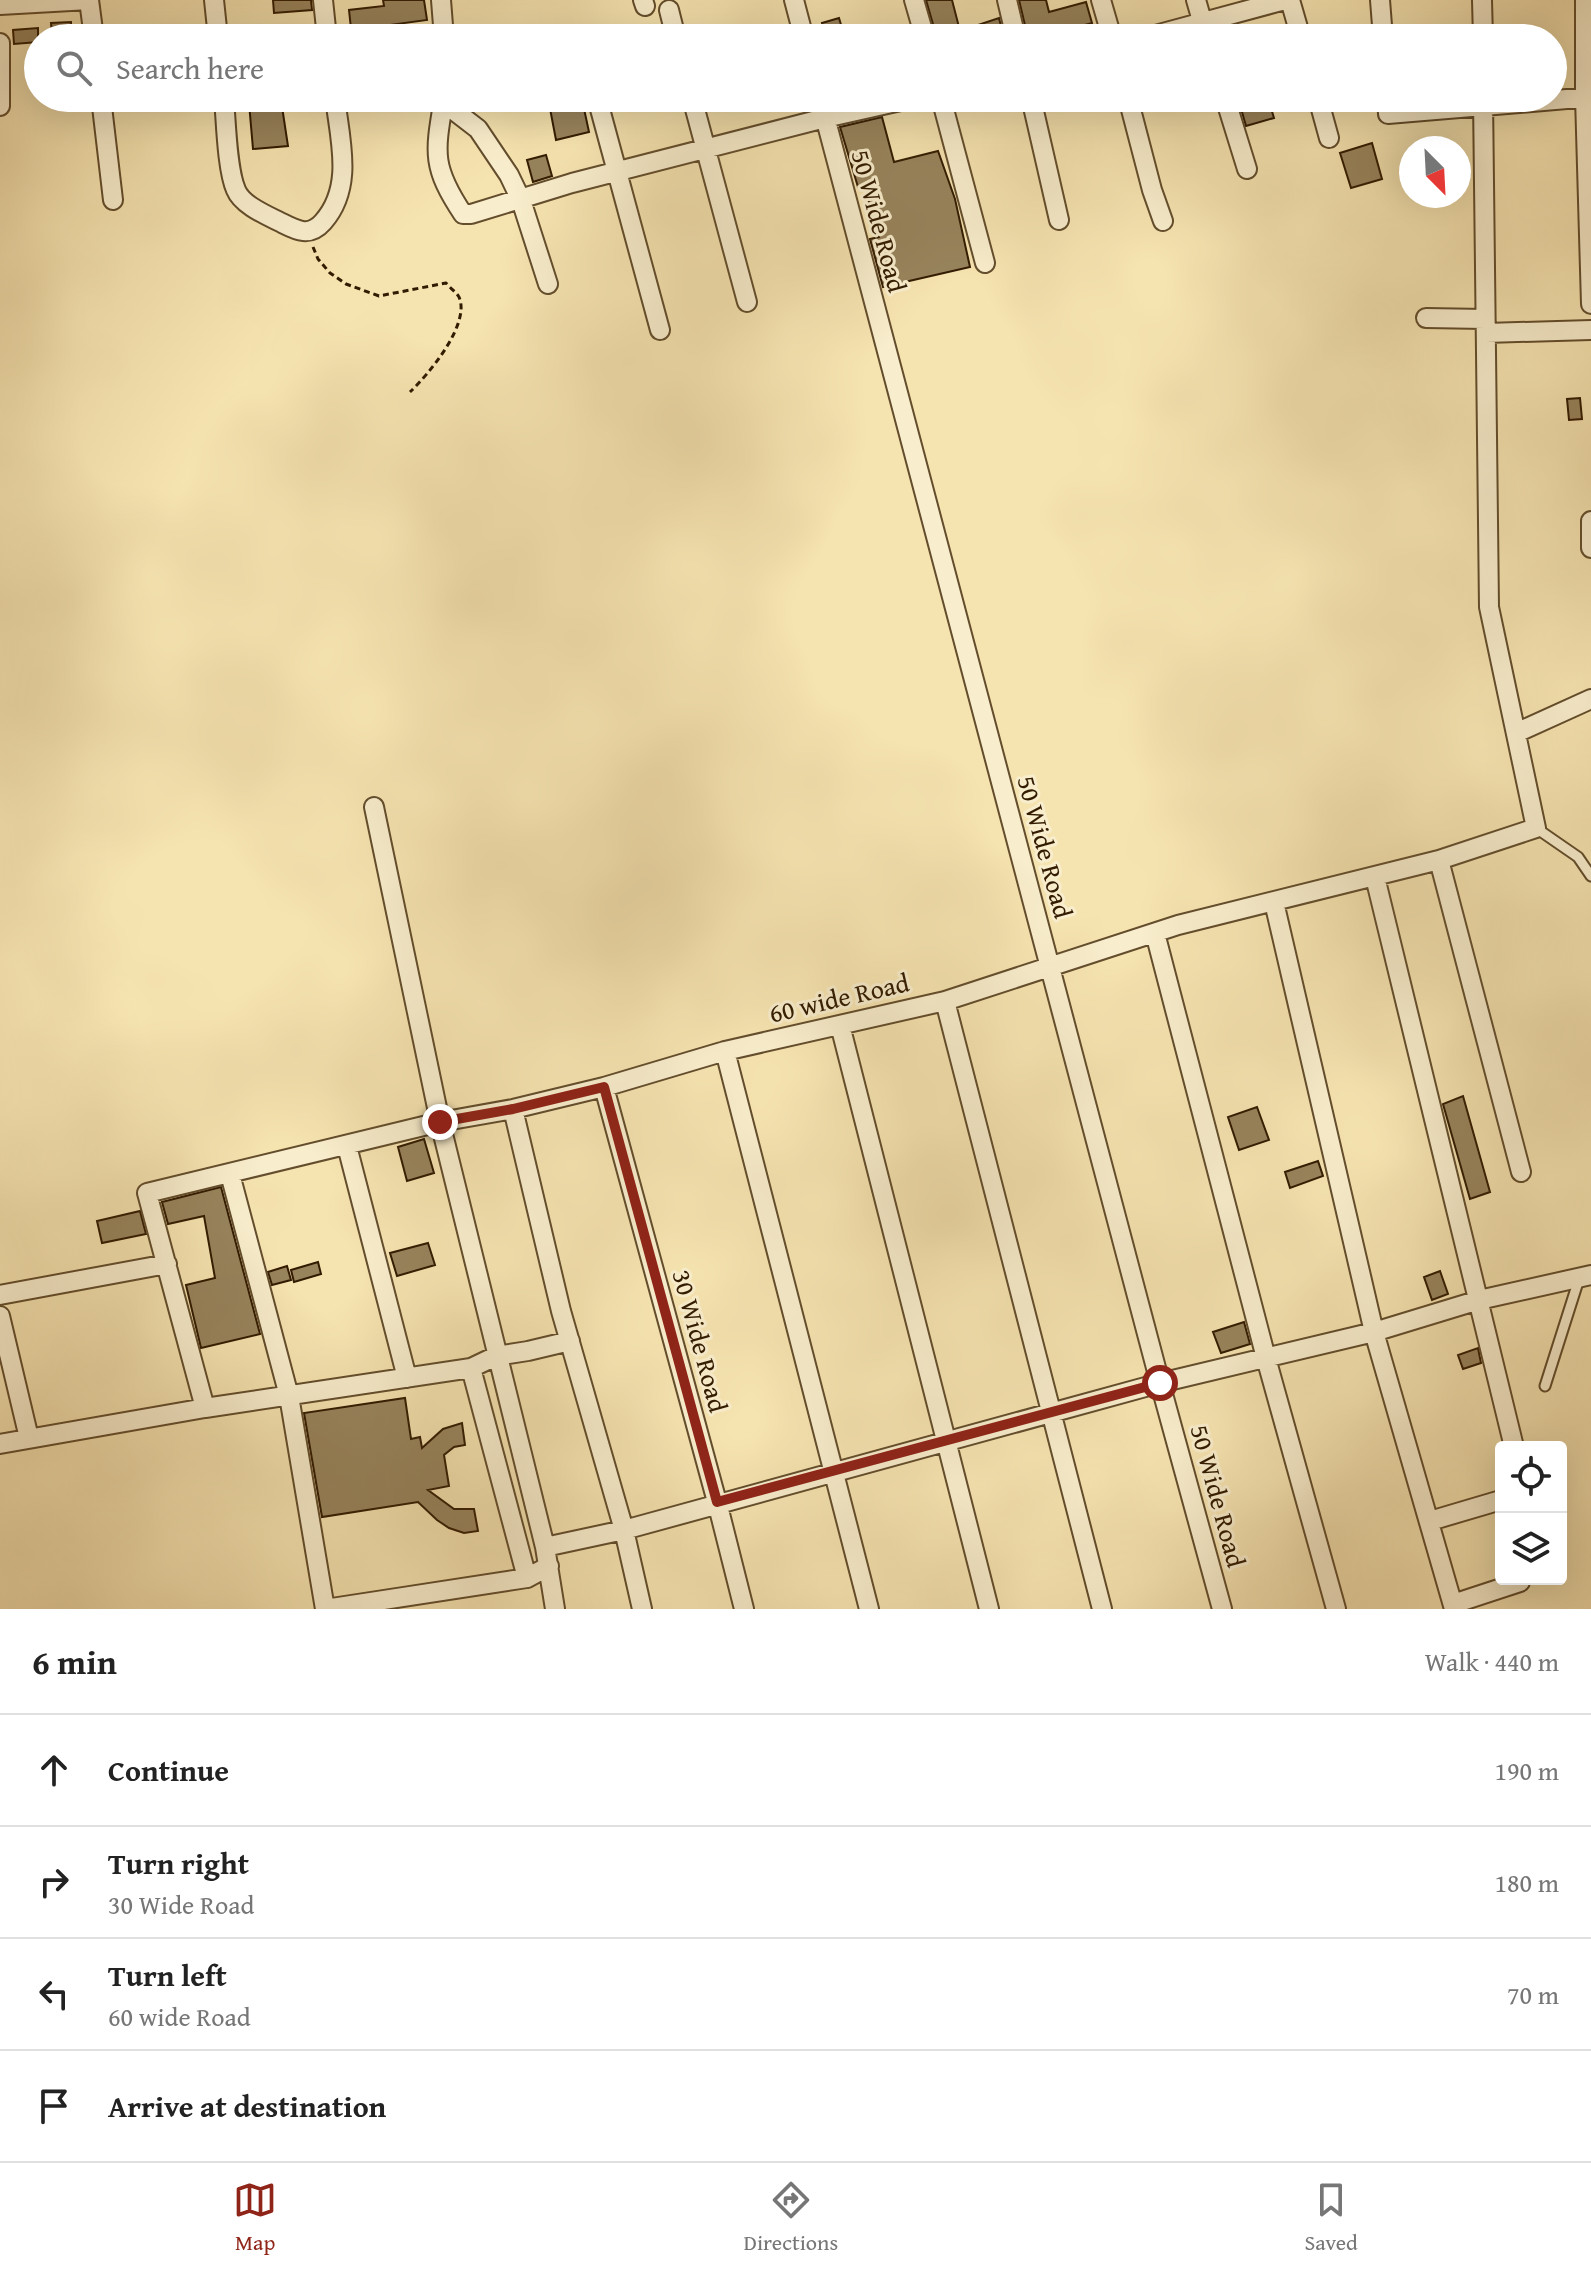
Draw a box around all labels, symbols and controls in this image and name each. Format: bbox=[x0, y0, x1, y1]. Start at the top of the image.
search box bbox=[24, 24, 1567, 112]
icon: search bbox=[52, 46, 96, 90]
text: Search here bbox=[116, 46, 264, 90]
north arrow bbox=[1399, 136, 1471, 208]
street label: 50 Wide Road bbox=[842, 145, 917, 297]
street label: 50 Wide Road bbox=[1008, 771, 1083, 923]
street label: 60 wide Road bbox=[765, 962, 913, 1033]
route end bbox=[422, 1104, 458, 1140]
street label: 30 Wide Road bbox=[663, 1265, 738, 1417]
route start bbox=[1142, 1365, 1178, 1401]
street label: 50 Wide Road bbox=[1181, 1420, 1256, 1572]
map controls bbox=[1495, 1441, 1567, 1585]
button: locate bbox=[1495, 1441, 1567, 1513]
button: layers bbox=[1495, 1513, 1567, 1585]
text: 6 min bbox=[32, 1637, 117, 1686]
text: Walk · 440 m bbox=[1425, 1642, 1559, 1681]
icon: ahead bbox=[32, 1748, 76, 1792]
text: Continue bbox=[108, 1748, 229, 1792]
text: 190 m bbox=[1494, 1751, 1559, 1790]
text: Turn right bbox=[108, 1841, 249, 1885]
icon: right bbox=[32, 1860, 76, 1904]
text: 180 m bbox=[1494, 1863, 1559, 1902]
text: 30 Wide Road bbox=[108, 1885, 254, 1924]
text: Turn left bbox=[108, 1953, 227, 1997]
icon: left bbox=[32, 1972, 76, 2016]
text: 70 m bbox=[1507, 1975, 1559, 2014]
text: 60 wide Road bbox=[108, 1997, 251, 2036]
icon: arrive bbox=[32, 2084, 76, 2128]
text: Arrive at destination bbox=[108, 2084, 386, 2128]
tab: Map bbox=[233, 2178, 277, 2258]
tab: Directions bbox=[744, 2178, 838, 2258]
tab: Saved bbox=[1305, 2178, 1358, 2258]

